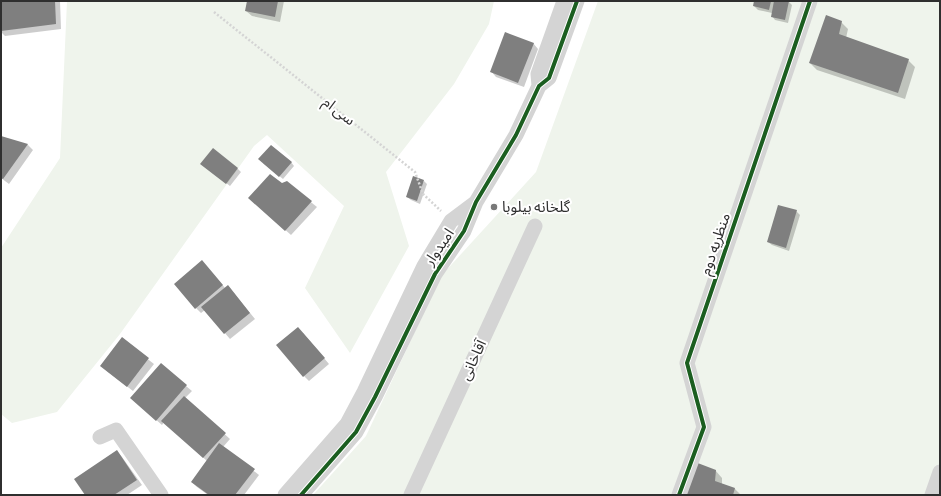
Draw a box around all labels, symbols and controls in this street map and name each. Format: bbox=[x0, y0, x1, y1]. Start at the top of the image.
street label: سی ام bbox=[318, 94, 358, 131]
place label: گلخانه بیلوبا bbox=[502, 199, 571, 216]
marker: گلخانه بیلوبا bbox=[489, 202, 499, 212]
street label: منظریه دوم bbox=[698, 211, 736, 278]
street label: امیدوار bbox=[421, 226, 458, 270]
street label: آقاخانی bbox=[457, 337, 490, 383]

